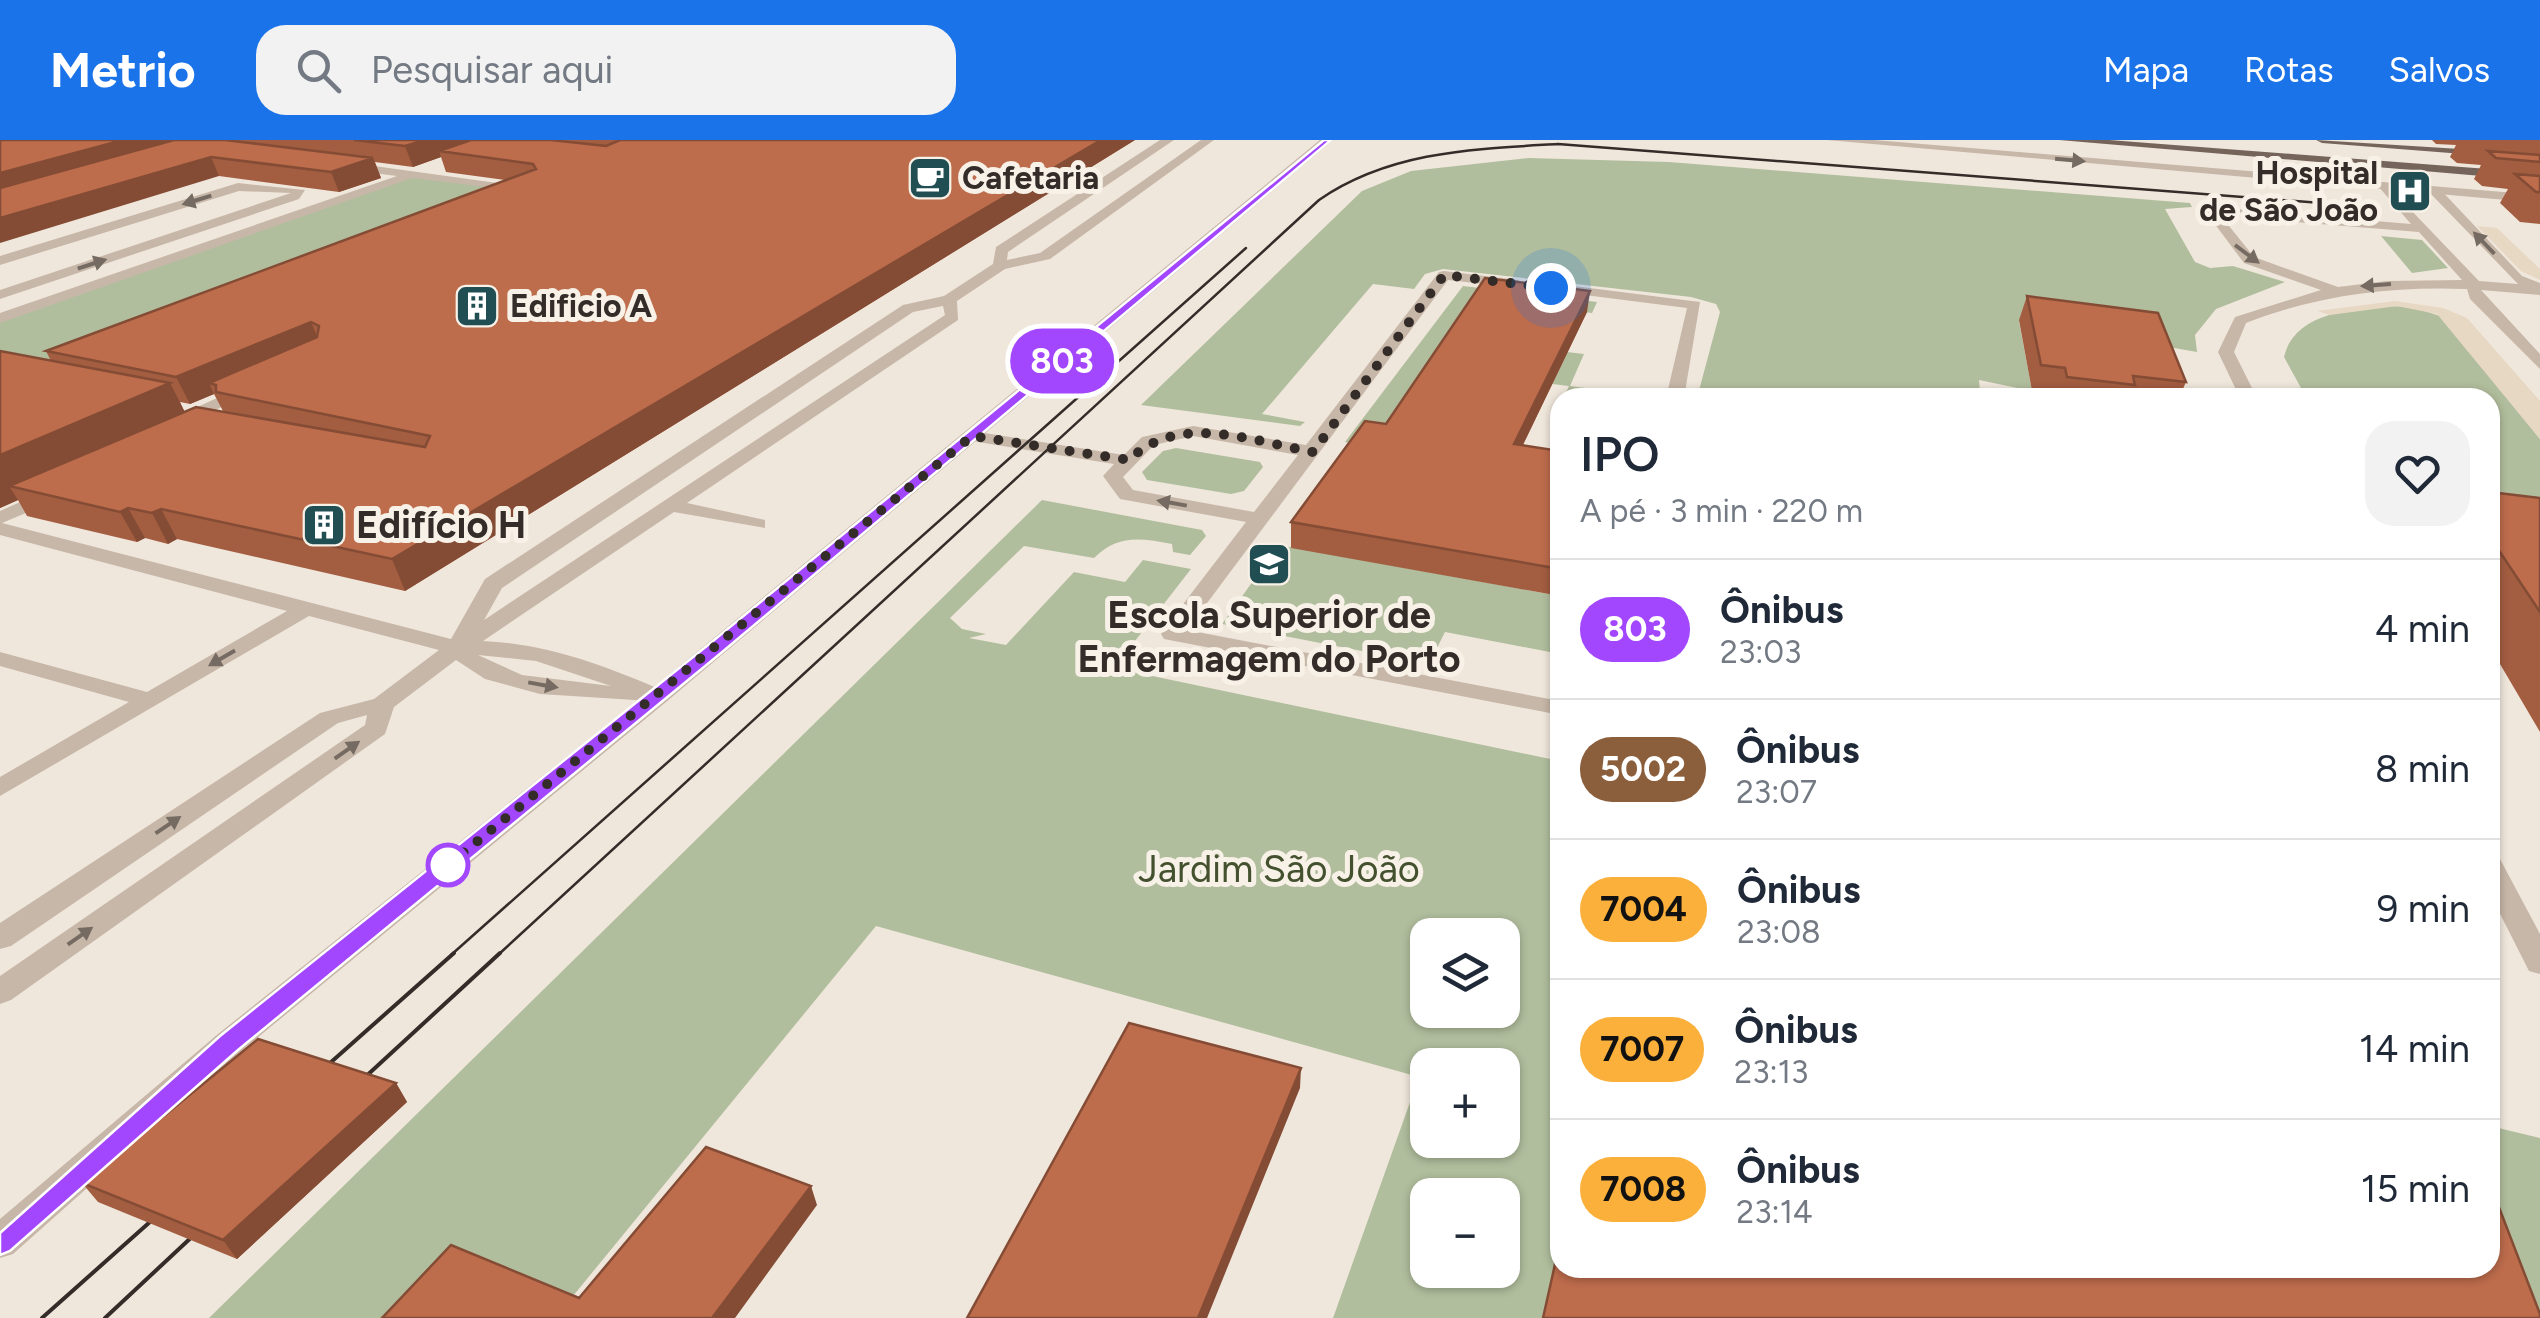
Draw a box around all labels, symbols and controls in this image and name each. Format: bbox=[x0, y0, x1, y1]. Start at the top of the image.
search box bbox=[256, 25, 956, 115]
text: Metrio bbox=[50, 41, 196, 99]
icon: search bbox=[291, 43, 346, 98]
text: Pesquisar aqui bbox=[371, 47, 613, 93]
text: Mapa bbox=[2103, 49, 2189, 91]
text: Rotas bbox=[2244, 49, 2334, 91]
text: Salvos bbox=[2389, 49, 2490, 91]
one-way arrow bbox=[2055, 152, 2086, 168]
place label: Hospital de São João bbox=[2199, 154, 2378, 229]
cafe icon: Cafetaria bbox=[907, 155, 953, 201]
place label: Cafetaria bbox=[962, 159, 1099, 197]
hospital icon: Hospital de São João bbox=[2387, 168, 2433, 214]
one-way arrow bbox=[182, 193, 212, 208]
one-way arrow bbox=[2473, 232, 2496, 256]
one-way arrow bbox=[2234, 243, 2261, 264]
one-way arrow bbox=[78, 255, 108, 270]
your location bbox=[1526, 263, 1576, 313]
one-way arrow bbox=[2360, 278, 2391, 294]
building icon: Edificio A bbox=[454, 283, 500, 329]
place label: Edificio A bbox=[510, 287, 652, 325]
line badge: 803 bbox=[1004, 328, 1120, 394]
text: 803 bbox=[1030, 340, 1094, 382]
button: heart bbox=[2365, 421, 2470, 526]
text: IPO bbox=[1580, 425, 1660, 483]
text: A pé · 3 min · 220 m bbox=[1580, 492, 1863, 530]
one-way arrow bbox=[1156, 495, 1187, 510]
building icon: Edifício H bbox=[301, 502, 347, 548]
place label: Edifício H bbox=[356, 502, 526, 548]
school or university icon: Escola Superior de Enfermagem do Porto bbox=[1246, 541, 1292, 587]
text: Ônibus bbox=[1720, 587, 1843, 633]
place label: Escola Superior de Enfermagem do Porto bbox=[1077, 592, 1461, 682]
text: 4 min bbox=[2375, 606, 2470, 652]
text: 803 bbox=[1603, 608, 1667, 650]
text: 23:03 bbox=[1720, 633, 1801, 671]
one-way arrow bbox=[208, 649, 236, 666]
one-way arrow bbox=[528, 678, 560, 693]
text: Ônibus bbox=[1736, 727, 1859, 773]
one-way arrow bbox=[333, 741, 360, 760]
text: 8 min bbox=[2375, 746, 2470, 792]
text: 5002 bbox=[1600, 748, 1686, 790]
text: 23:07 bbox=[1736, 773, 1817, 811]
one-way arrow bbox=[155, 817, 182, 835]
unlabelled marker bbox=[427, 844, 469, 886]
park label: Jardim São João bbox=[1138, 846, 1420, 892]
text: Ônibus bbox=[1737, 867, 1860, 913]
text: 9 min bbox=[2377, 886, 2470, 932]
text: 7004 bbox=[1600, 888, 1687, 930]
text: 23:08 bbox=[1737, 913, 1821, 951]
map controls bbox=[1410, 918, 1520, 1288]
button: layers bbox=[1410, 918, 1520, 1028]
one-way arrow bbox=[67, 927, 93, 946]
text: Ônibus bbox=[1734, 1007, 1858, 1053]
text: 14 min bbox=[2359, 1026, 2470, 1072]
text: 7007 bbox=[1600, 1028, 1684, 1070]
button: + bbox=[1410, 1048, 1520, 1158]
text: 23:13 bbox=[1734, 1053, 1808, 1091]
text: Ônibus bbox=[1736, 1147, 1860, 1193]
text: 15 min bbox=[2361, 1166, 2470, 1212]
text: 7008 bbox=[1600, 1168, 1686, 1210]
button: − bbox=[1410, 1178, 1520, 1288]
text: 23:14 bbox=[1736, 1193, 1813, 1231]

